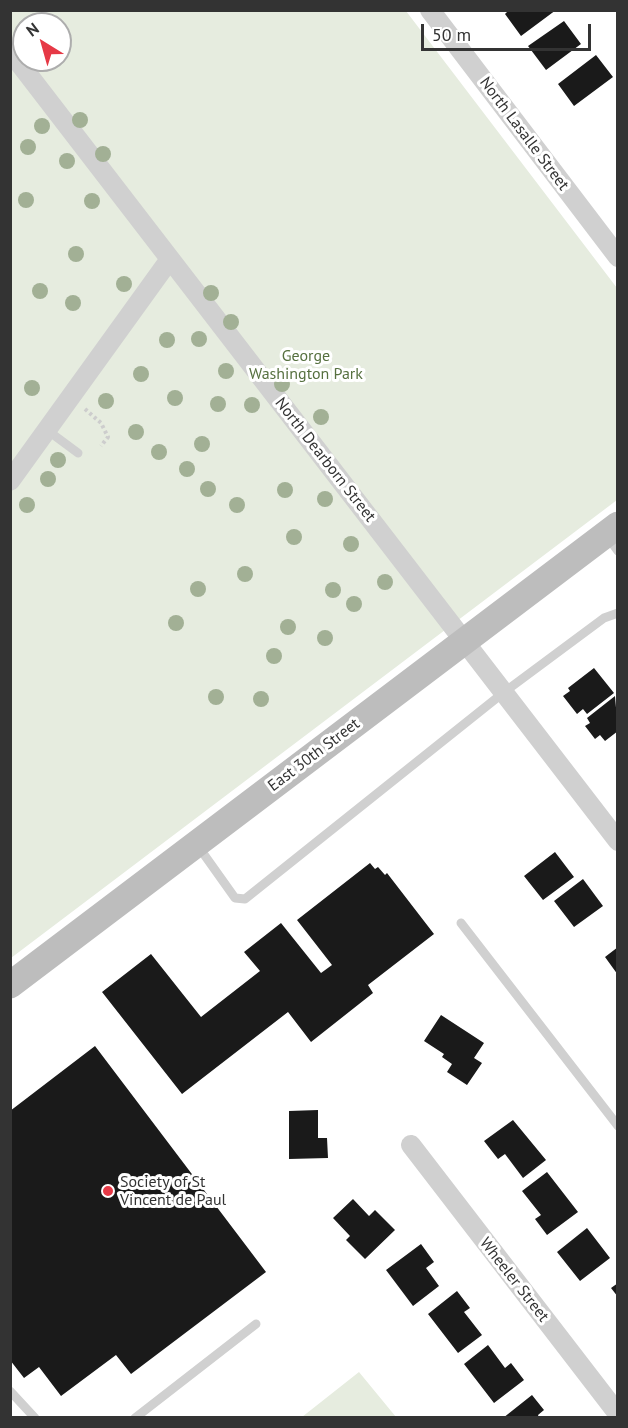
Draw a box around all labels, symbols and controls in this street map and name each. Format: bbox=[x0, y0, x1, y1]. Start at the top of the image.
north arrow bbox=[12, 12, 72, 72]
scale bar bbox=[424, 12, 594, 50]
text: N bbox=[22, 18, 43, 40]
text: 50 m bbox=[432, 23, 471, 46]
street label: North Lasalle Street bbox=[475, 74, 573, 194]
park label: George Washington Park bbox=[249, 346, 363, 384]
street label: North Dearborn Street bbox=[271, 394, 379, 526]
street label: East 30th Street bbox=[264, 714, 364, 796]
place label: Society of St Vincent de Paul bbox=[120, 1172, 226, 1210]
marker: Society of St Vincent de Paul bbox=[101, 1184, 115, 1198]
street label: Wheeler Street bbox=[475, 1234, 553, 1326]

